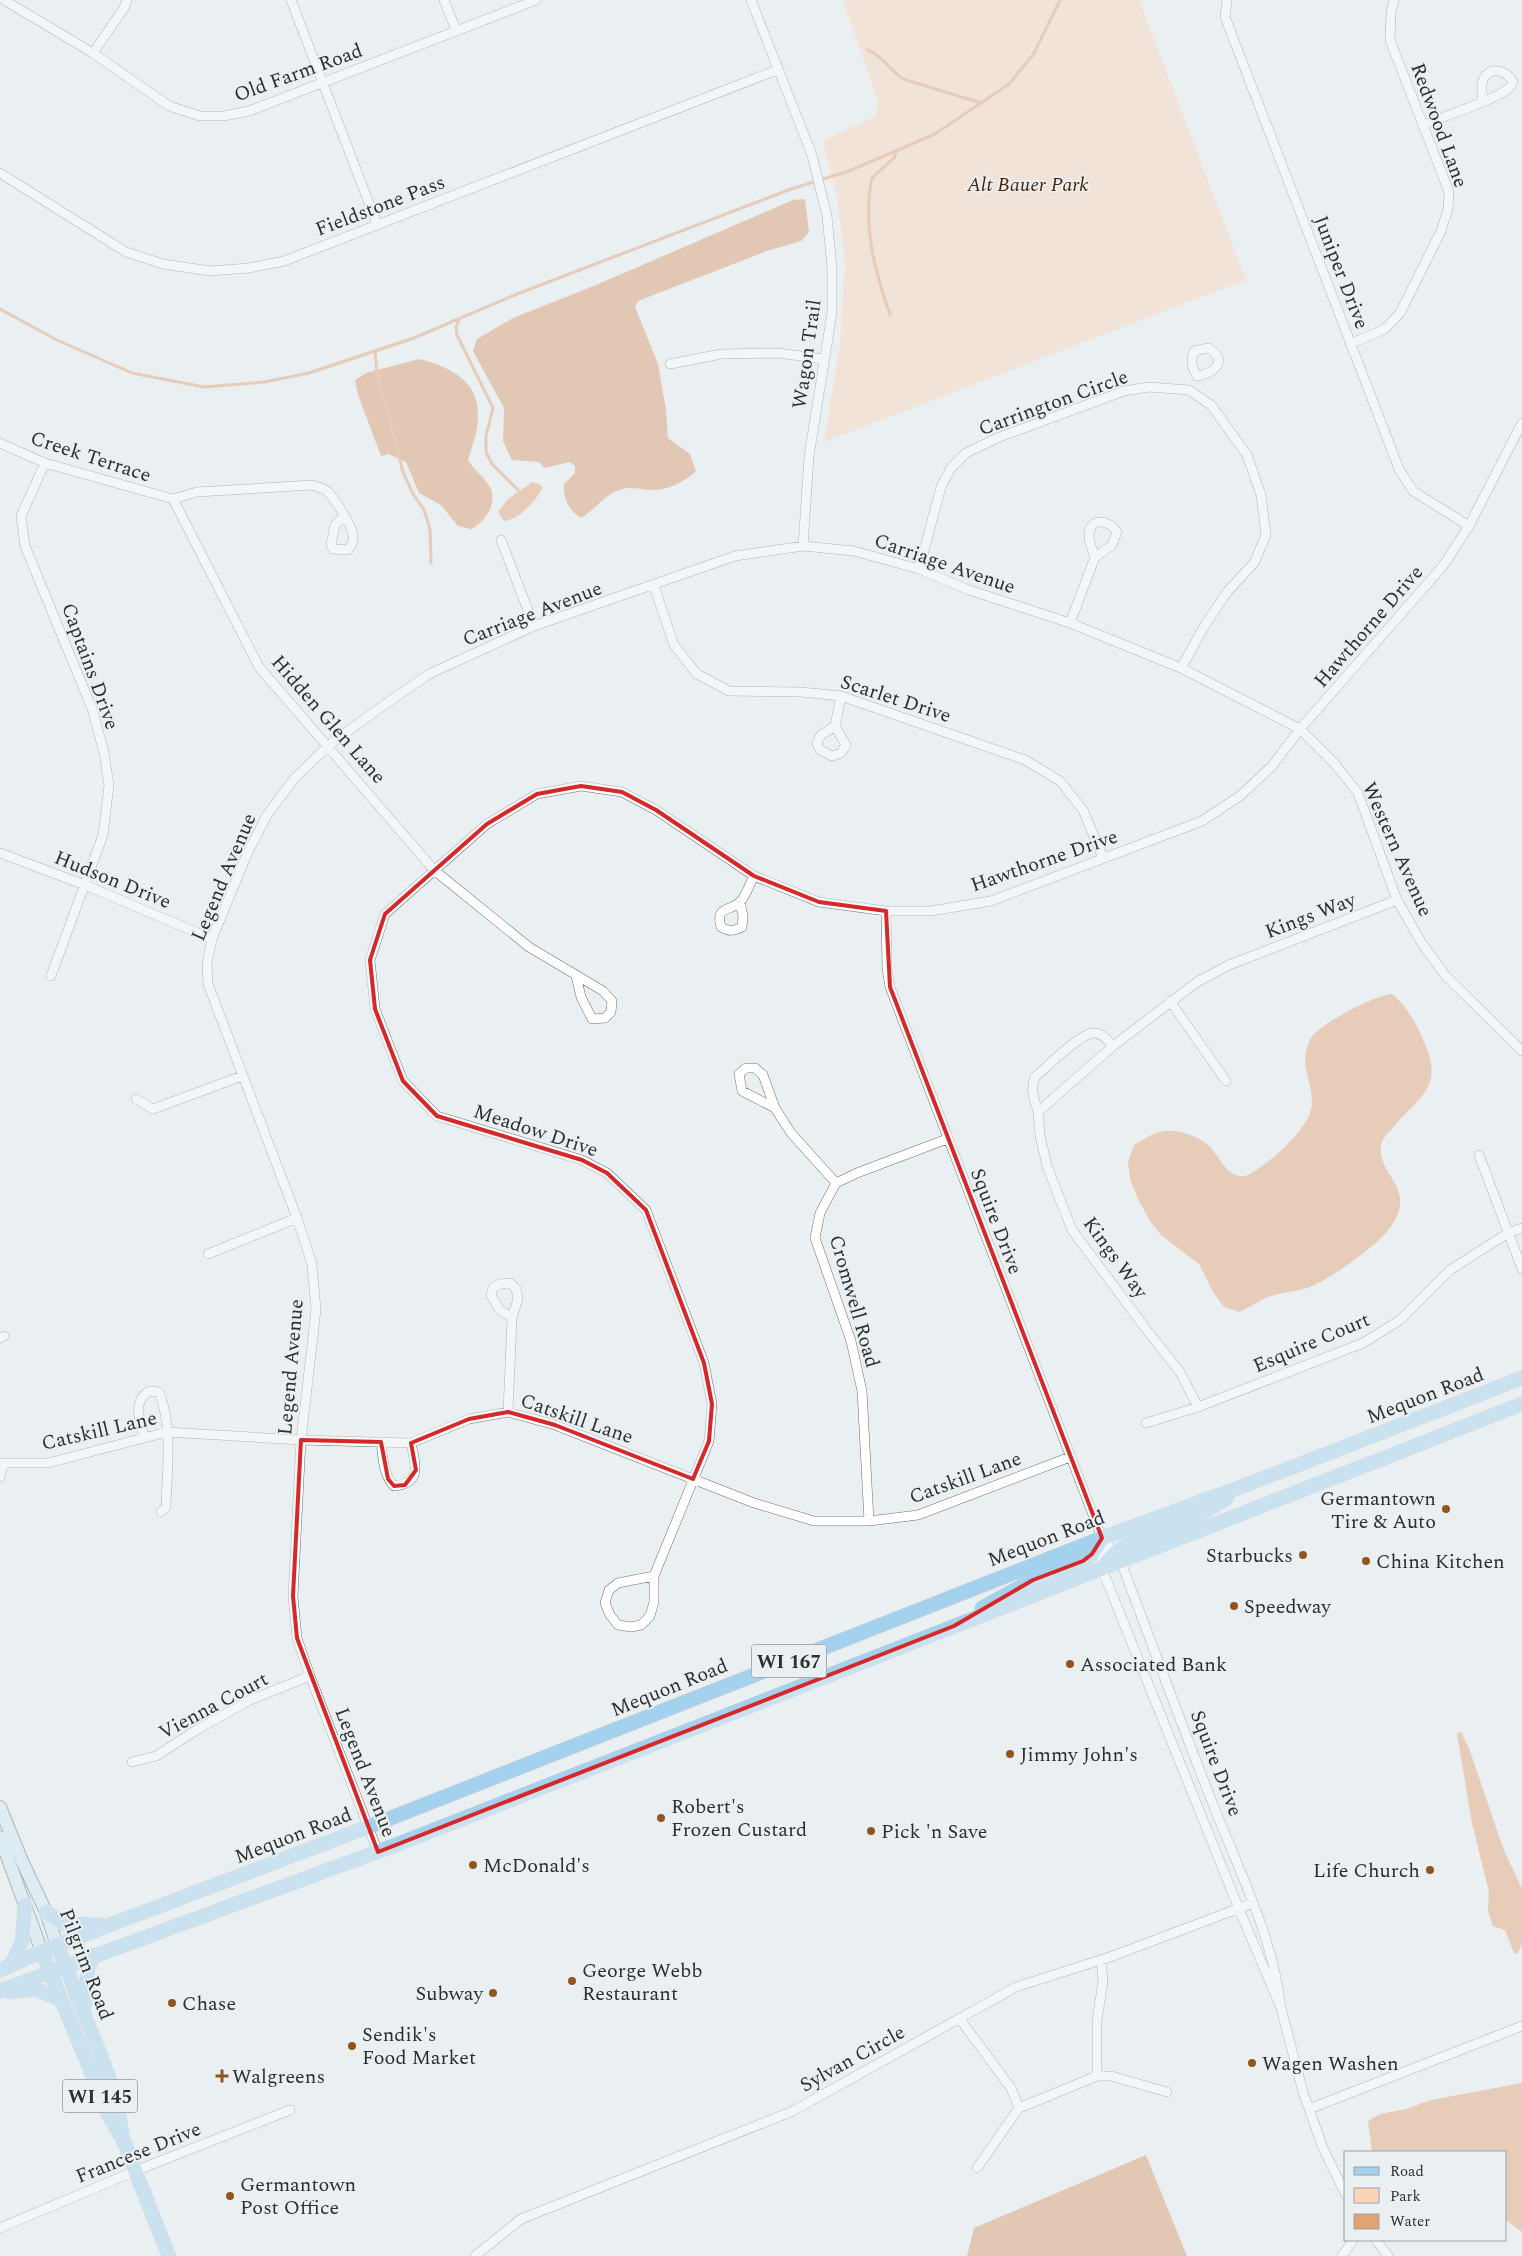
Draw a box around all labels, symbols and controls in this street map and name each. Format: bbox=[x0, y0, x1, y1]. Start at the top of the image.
street label: Old Farm Road bbox=[230, 36, 367, 110]
street label: Redwood Lane bbox=[1403, 59, 1476, 192]
street label: Fieldstone Pass bbox=[311, 167, 450, 244]
park label: Alt Bauer Park bbox=[966, 170, 1089, 200]
street label: Juniper Drive bbox=[1306, 211, 1377, 334]
street label: Wagon Trail bbox=[784, 298, 829, 411]
street label: Carrington Circle bbox=[974, 362, 1132, 444]
street label: Creek Terrace bbox=[26, 423, 155, 491]
street label: Carriage Avenue bbox=[870, 526, 1019, 602]
street label: Hawthorne Drive bbox=[1307, 559, 1431, 695]
street label: Carriage Avenue bbox=[458, 573, 607, 654]
street label: Captains Drive bbox=[53, 599, 127, 734]
street label: Hidden Glen Lane bbox=[264, 649, 393, 791]
street label: Scarlet Drive bbox=[836, 667, 955, 731]
street label: Western Avenue bbox=[1354, 777, 1440, 922]
street label: Legend Avenue bbox=[183, 809, 264, 946]
street label: Hawthorne Drive bbox=[967, 822, 1122, 900]
street label: Hudson Drive bbox=[50, 843, 176, 917]
street label: Kings Way bbox=[1261, 884, 1361, 947]
street label: Meadow Drive bbox=[469, 1097, 602, 1165]
street label: Squire Drive bbox=[962, 1164, 1030, 1279]
street label: Kings Way bbox=[1075, 1210, 1156, 1306]
street label: Cromwell Road bbox=[821, 1231, 887, 1371]
street label: Legend Avenue bbox=[270, 1298, 312, 1436]
street label: Esquire Court bbox=[1248, 1305, 1375, 1381]
street label: Mequon Road bbox=[1362, 1360, 1489, 1432]
street label: Catskill Lane bbox=[516, 1386, 637, 1452]
street label: Catskill Lane bbox=[39, 1403, 160, 1459]
street label: Catskill Lane bbox=[905, 1444, 1026, 1512]
place label: Germantown Tire & Auto bbox=[1320, 1484, 1436, 1537]
street label: Mequon Road bbox=[983, 1503, 1110, 1575]
marker: Germantown Tire & Auto bbox=[1440, 1503, 1452, 1515]
place label: Starbucks bbox=[1206, 1541, 1293, 1571]
place label: China Kitchen bbox=[1376, 1547, 1505, 1577]
marker: Starbucks bbox=[1297, 1549, 1309, 1561]
marker: China Kitchen bbox=[1360, 1555, 1372, 1567]
place label: Speedway bbox=[1244, 1592, 1332, 1622]
marker: Speedway bbox=[1228, 1600, 1240, 1612]
road number: WI 167 bbox=[752, 1644, 826, 1678]
place label: Associated Bank bbox=[1080, 1650, 1227, 1680]
street label: Mequon Road bbox=[606, 1651, 732, 1725]
marker: Associated Bank bbox=[1064, 1658, 1076, 1670]
street label: Vienna Court bbox=[153, 1664, 274, 1747]
street label: Legend Avenue bbox=[327, 1703, 404, 1841]
street label: Squire Drive bbox=[1182, 1706, 1250, 1821]
place label: Jimmy John's bbox=[1020, 1740, 1138, 1770]
marker: Jimmy John's bbox=[1004, 1748, 1016, 1760]
place label: Robert's Frozen Custard bbox=[671, 1792, 807, 1845]
street label: Mequon Road bbox=[230, 1800, 357, 1872]
marker: Robert's Frozen Custard bbox=[655, 1812, 667, 1824]
place label: Pick 'n Save bbox=[881, 1817, 987, 1847]
marker: Pick 'n Save bbox=[865, 1825, 877, 1837]
place label: McDonald's bbox=[483, 1851, 590, 1881]
place label: Life Church bbox=[1313, 1856, 1420, 1886]
marker: McDonald's bbox=[467, 1859, 479, 1871]
marker: Life Church bbox=[1424, 1864, 1436, 1876]
street label: Pilgrim Road bbox=[51, 1904, 121, 2024]
place label: George Webb Restaurant bbox=[582, 1956, 702, 2009]
marker: George Webb Restaurant bbox=[566, 1975, 578, 1987]
place label: Subway bbox=[416, 1979, 484, 2009]
marker: Subway bbox=[487, 1987, 499, 1999]
place label: Chase bbox=[182, 1989, 236, 2019]
marker: Chase bbox=[166, 1997, 178, 2009]
street label: Sylvan Circle bbox=[794, 2018, 911, 2100]
place label: Sendik's Food Market bbox=[362, 2020, 476, 2073]
marker: Sendik's Food Market bbox=[346, 2040, 358, 2052]
place label: Wagen Washen bbox=[1262, 2049, 1399, 2079]
marker: Wagen Washen bbox=[1246, 2057, 1258, 2069]
place label: Walgreens bbox=[232, 2062, 325, 2092]
marker: Walgreens bbox=[216, 2070, 228, 2082]
road number: WI 145 bbox=[62, 2080, 138, 2112]
street label: Francese Drive bbox=[71, 2114, 206, 2192]
legend bbox=[1344, 2151, 1507, 2241]
text: Road bbox=[1390, 2160, 1424, 2183]
place label: Germantown Post Office bbox=[240, 2170, 356, 2223]
text: Park bbox=[1390, 2185, 1421, 2208]
marker: Germantown Post Office bbox=[224, 2190, 236, 2202]
text: Water bbox=[1390, 2210, 1430, 2233]

